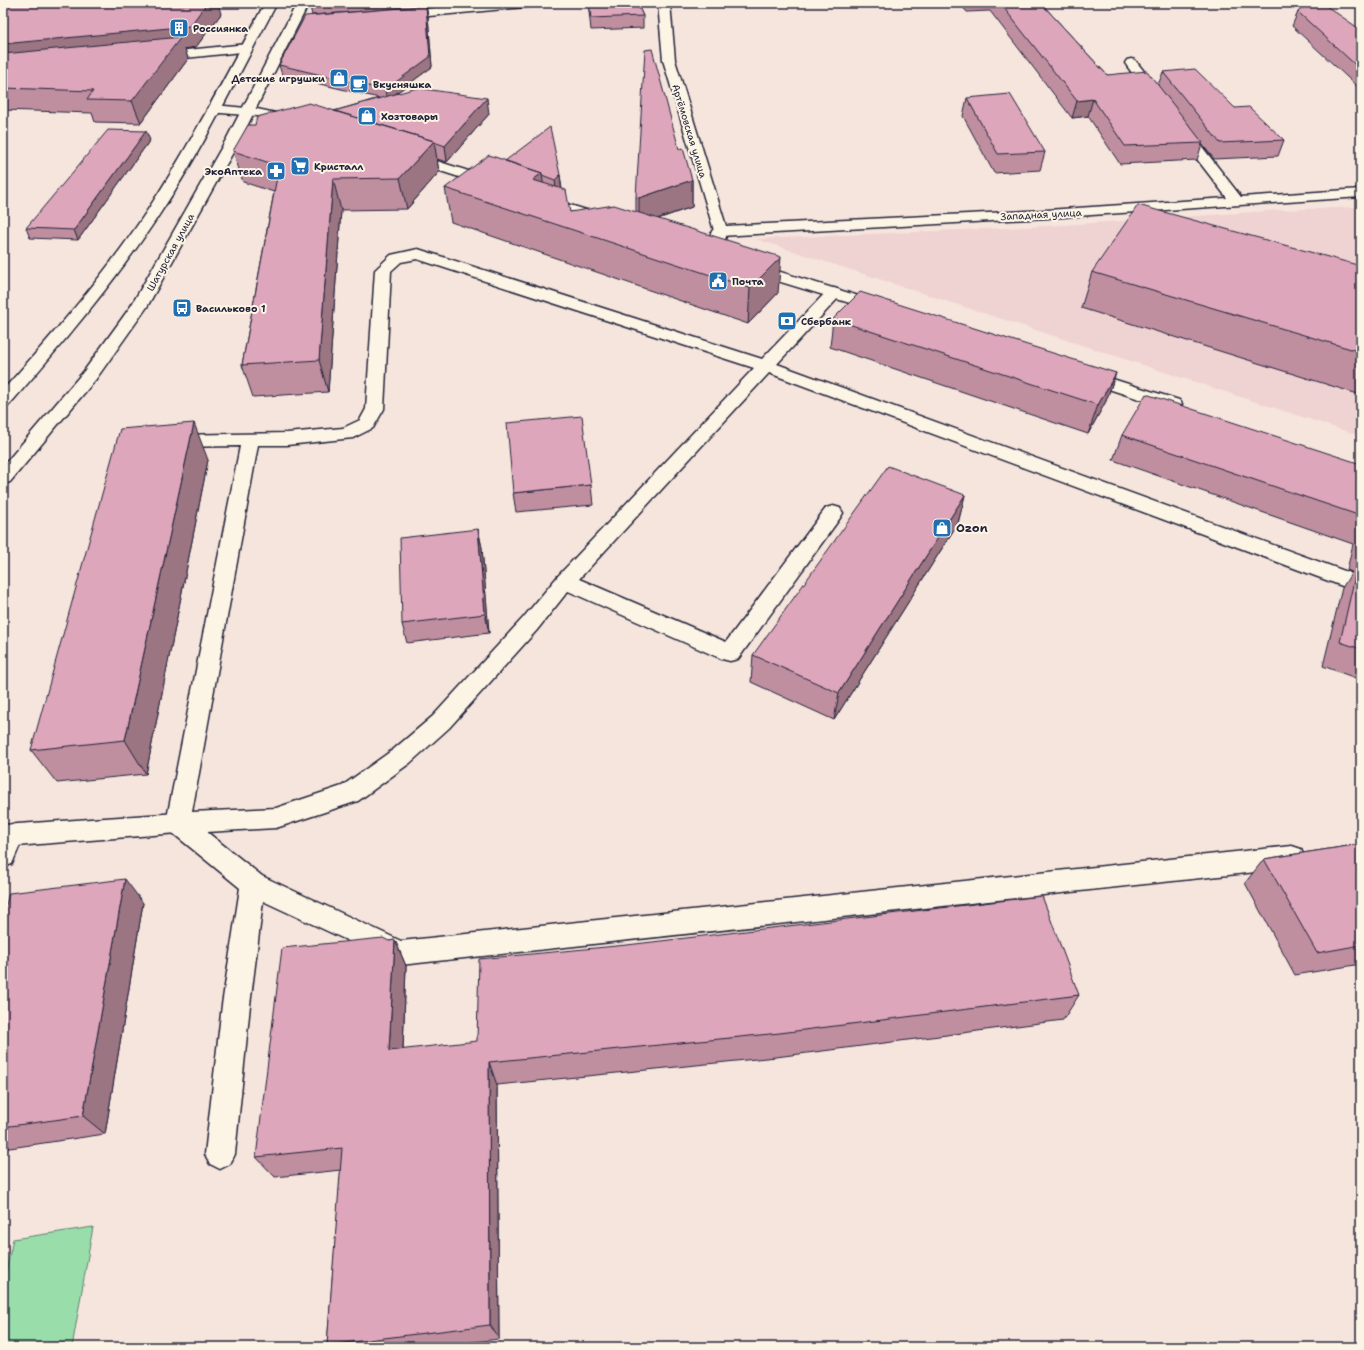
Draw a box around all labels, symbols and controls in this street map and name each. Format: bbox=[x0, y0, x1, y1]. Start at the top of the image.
building icon: Россиянка bbox=[168, 17, 190, 39]
place label: Россиянка bbox=[193, 22, 248, 35]
shop icon: Детские игрушки bbox=[328, 67, 350, 89]
place label: Детские игрушки bbox=[232, 72, 325, 85]
cafe icon: Вкусняшка bbox=[348, 73, 370, 95]
place label: Вкусняшка bbox=[373, 78, 431, 91]
street label: Артёмовская улица bbox=[669, 83, 710, 180]
shop icon: Хозтовары bbox=[356, 105, 378, 127]
place label: Хозтовары bbox=[381, 110, 438, 123]
supermarket icon: Кристалл bbox=[289, 155, 311, 177]
pharmacy icon: ЭкоАптека bbox=[265, 160, 287, 182]
place label: Кристалл bbox=[314, 160, 363, 173]
place label: ЭкоАптека bbox=[205, 165, 262, 178]
street label: Западная улица bbox=[1000, 206, 1083, 223]
street label: Шатурская улица bbox=[144, 210, 198, 293]
public building icon: Почта bbox=[707, 270, 729, 292]
place label: Почта bbox=[732, 275, 764, 288]
bus stop icon: Васильково 1 bbox=[171, 297, 193, 319]
place label: Васильково 1 bbox=[196, 302, 266, 315]
bank icon: Сбербанк bbox=[776, 310, 798, 332]
place label: Сбербанк bbox=[801, 315, 852, 328]
shop icon: Ozon bbox=[931, 517, 953, 539]
place label: Ozon bbox=[956, 520, 988, 536]

